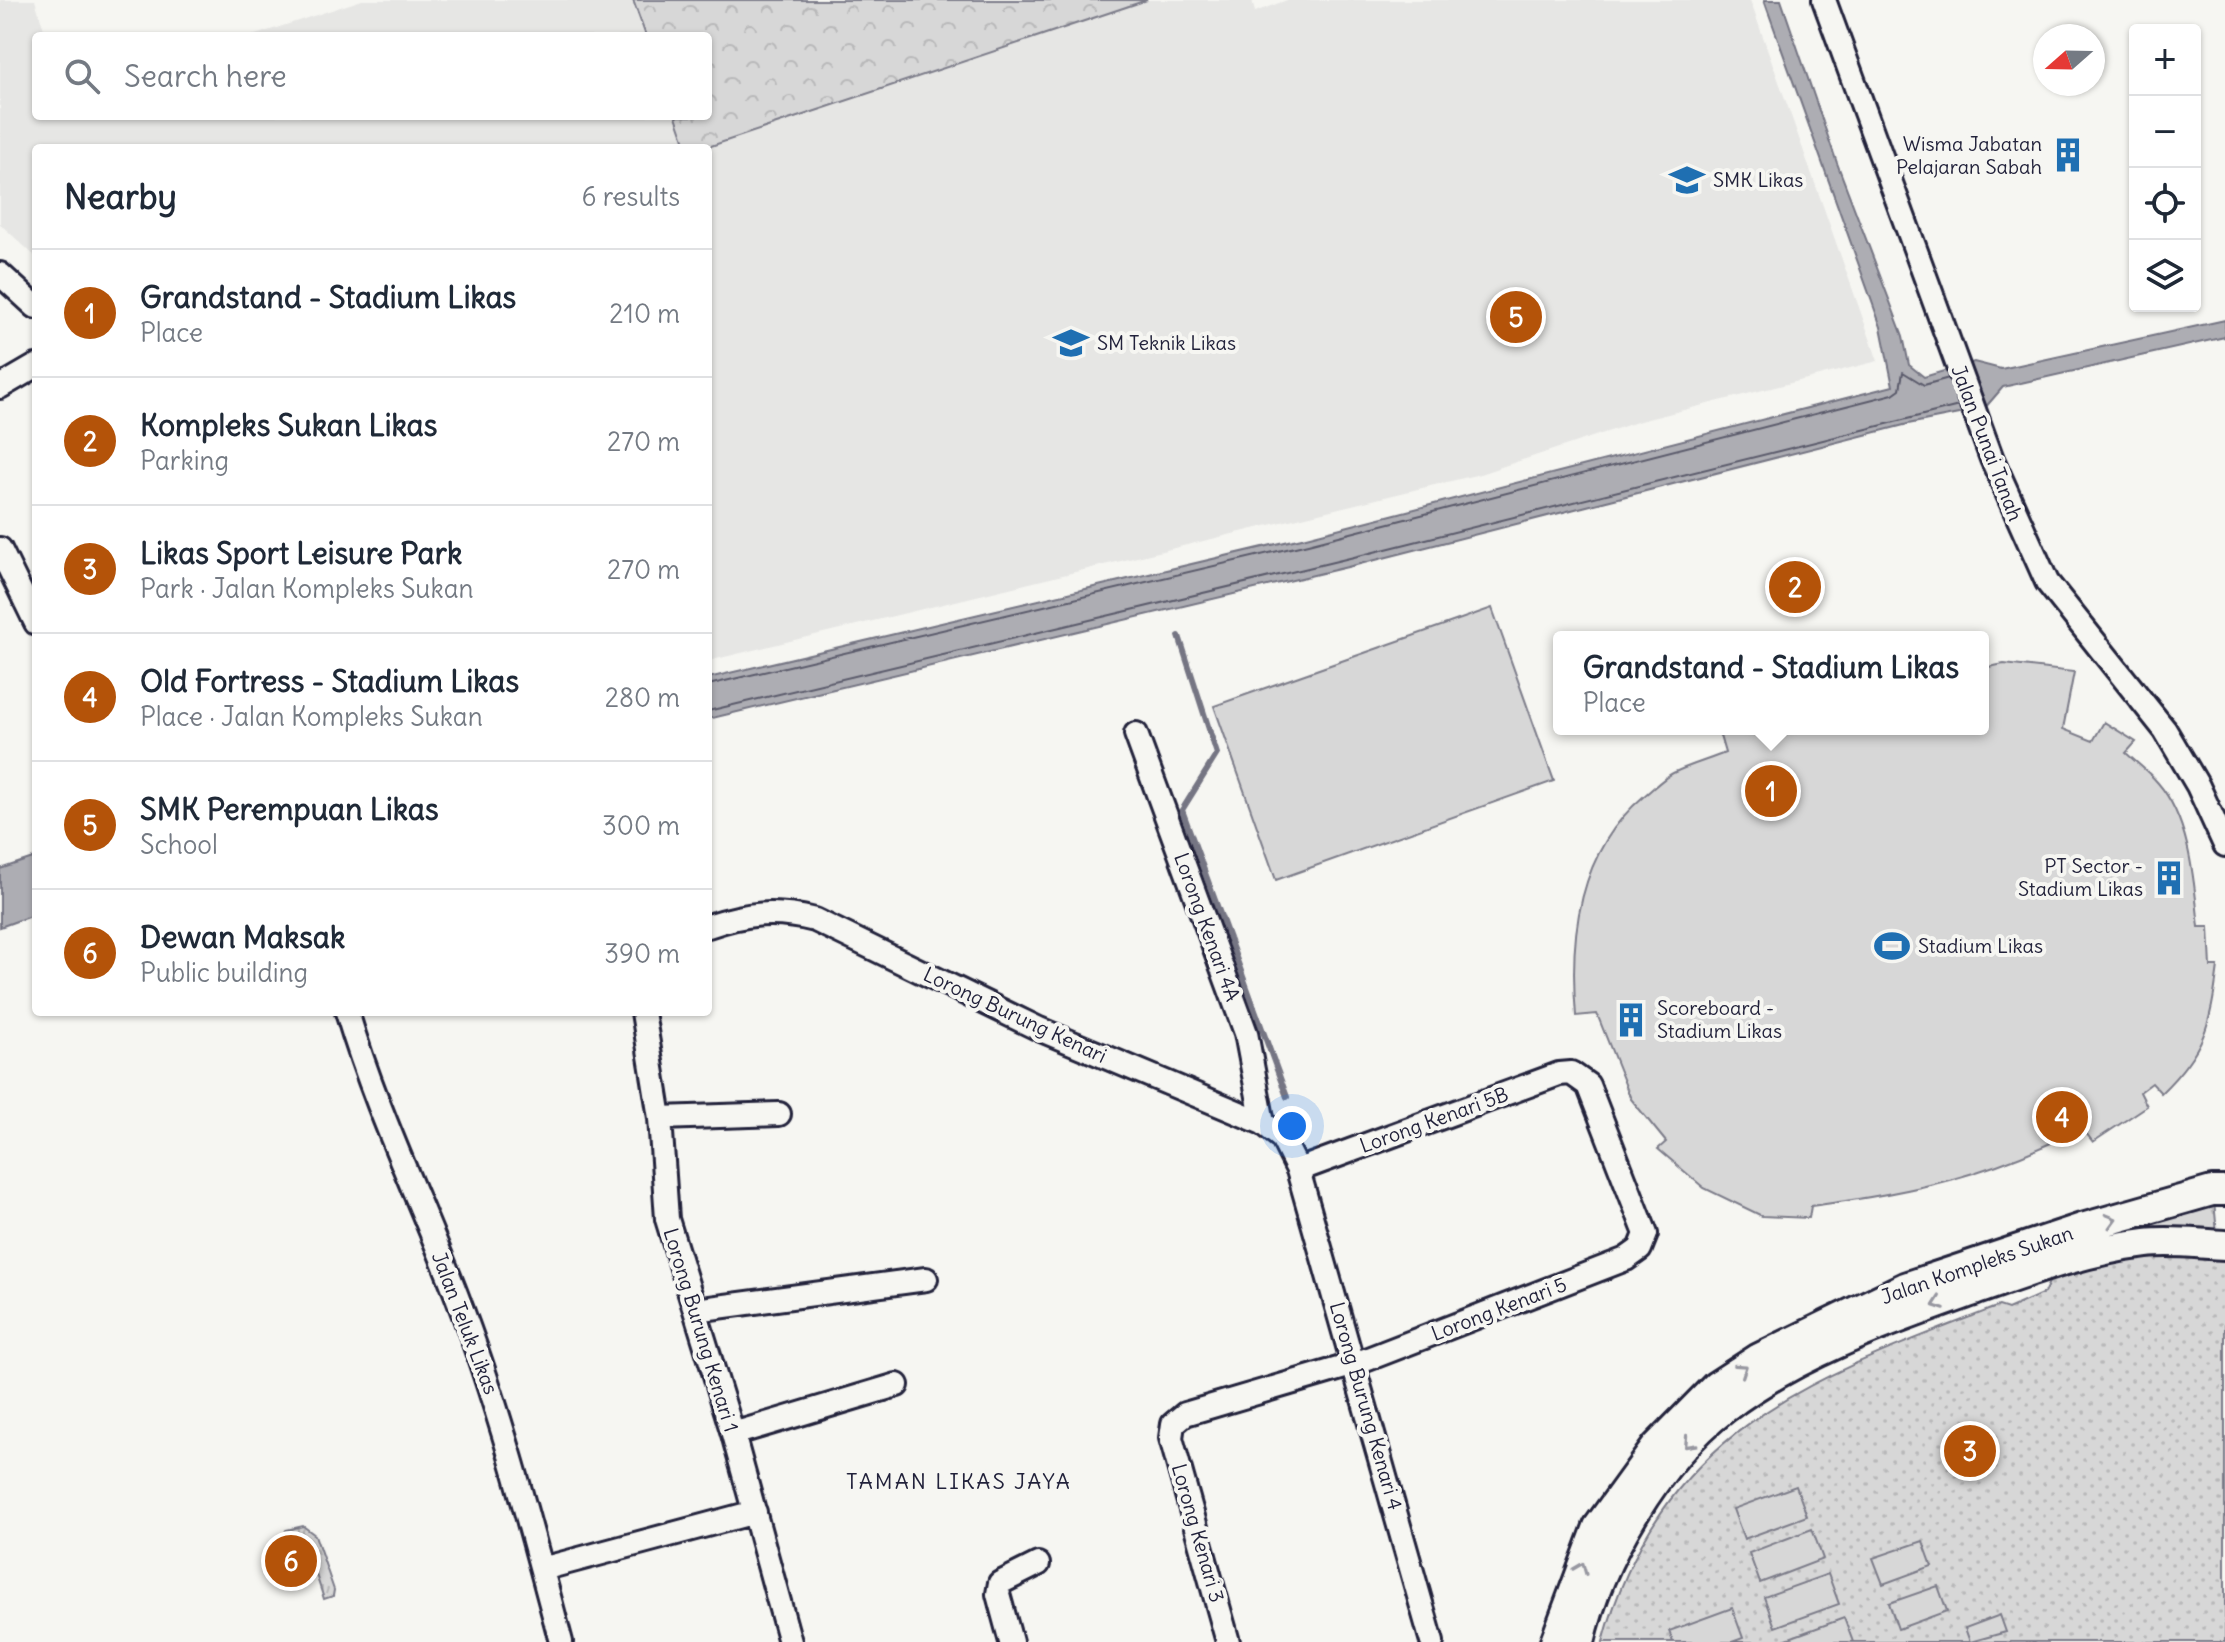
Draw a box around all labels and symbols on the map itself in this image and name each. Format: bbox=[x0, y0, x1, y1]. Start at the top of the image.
north arrow bbox=[2033, 24, 2105, 96]
place label: Wisma Jabatan Pelajaran Sabah bbox=[1896, 131, 2042, 179]
building icon: Wisma Jabatan Pelajaran Sabah bbox=[2049, 136, 2087, 174]
school or university icon: SMK Likas bbox=[1668, 161, 1706, 199]
place label: SMK Likas bbox=[1713, 167, 1803, 192]
pin: 5 bbox=[1490, 287, 1542, 347]
school or university icon: SM Teknik Likas bbox=[1052, 324, 1090, 362]
place label: SM Teknik Likas bbox=[1097, 330, 1236, 355]
street label: Jalan Punai Tanah bbox=[1946, 361, 2029, 524]
pin: 2 bbox=[1769, 557, 1821, 617]
pin: 1 bbox=[1745, 761, 1797, 821]
street label: Lorong Kenari 4A bbox=[1169, 849, 1246, 1005]
place label: PT Sector - Stadium Likas bbox=[2018, 853, 2143, 901]
building icon: PT Sector - Stadium Likas bbox=[2150, 859, 2188, 897]
sports icon: Stadium Likas bbox=[1873, 927, 1911, 965]
place label: Stadium Likas bbox=[1918, 933, 2043, 958]
street label: Lorong Burung Kenari bbox=[920, 961, 1111, 1068]
place label: Scoreboard - Stadium Likas bbox=[1657, 995, 1782, 1043]
building icon: Scoreboard - Stadium Likas bbox=[1612, 1001, 1650, 1039]
street label: Lorong Kenari 5B bbox=[1356, 1081, 1512, 1158]
pin: 4 bbox=[2036, 1087, 2088, 1147]
your location bbox=[1272, 1106, 1312, 1146]
one-way arrow bbox=[2104, 1212, 2118, 1229]
street label: Jalan Kompleks Sukan bbox=[1878, 1220, 2076, 1309]
street label: Lorong Burung Kenari 1 bbox=[659, 1225, 744, 1435]
street label: Jalan Teluk Likas bbox=[427, 1248, 504, 1398]
street label: Lorong Kenari 5 bbox=[1428, 1271, 1570, 1346]
one-way arrow bbox=[1932, 1294, 1946, 1311]
street label: Lorong Burung Kenari 4 bbox=[1325, 1299, 1408, 1513]
one-way arrow bbox=[1733, 1364, 1747, 1379]
pin: 3 bbox=[1944, 1421, 1996, 1481]
one-way arrow bbox=[1684, 1434, 1698, 1448]
street label: Lorong Kenari 3 bbox=[1167, 1461, 1230, 1605]
district label: TAMAN LIKAS JAYA bbox=[846, 1467, 1072, 1495]
pin: 6 bbox=[265, 1531, 317, 1591]
one-way arrow bbox=[1571, 1562, 1588, 1576]

